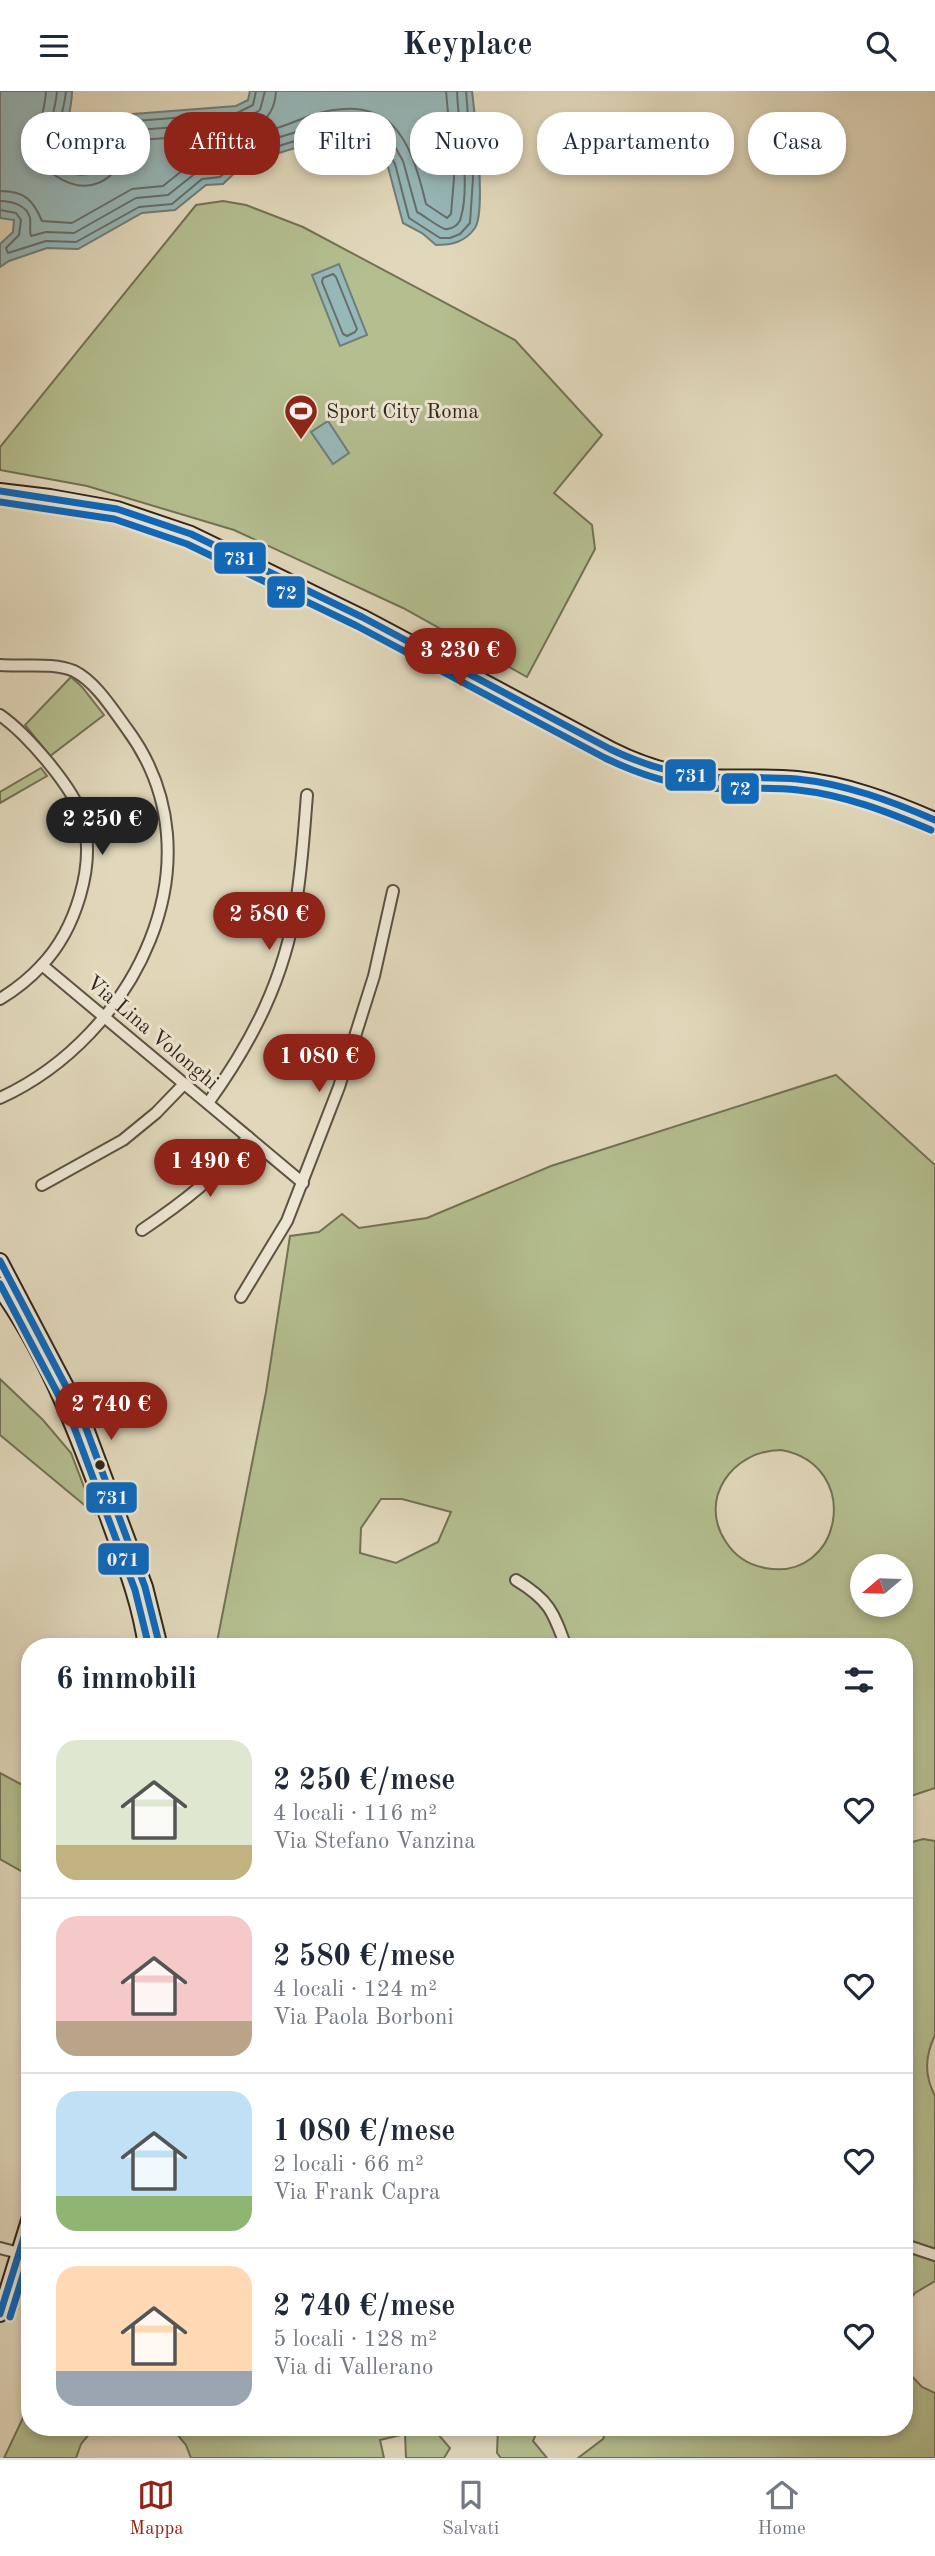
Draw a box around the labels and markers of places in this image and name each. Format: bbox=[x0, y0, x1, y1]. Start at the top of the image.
sports icon: Sport City Roma bbox=[282, 392, 320, 441]
place label: Sport City Roma bbox=[326, 402, 479, 423]
pin: 3 230 € bbox=[395, 629, 525, 688]
pin: 2 250 € bbox=[37, 797, 167, 857]
pin: 2 580 € bbox=[204, 893, 334, 952]
pin: 1 080 € bbox=[254, 1035, 384, 1094]
pin: 1 490 € bbox=[145, 1139, 275, 1199]
pin: 2 740 € bbox=[46, 1383, 176, 1442]
unlabelled marker bbox=[93, 1458, 107, 1472]

